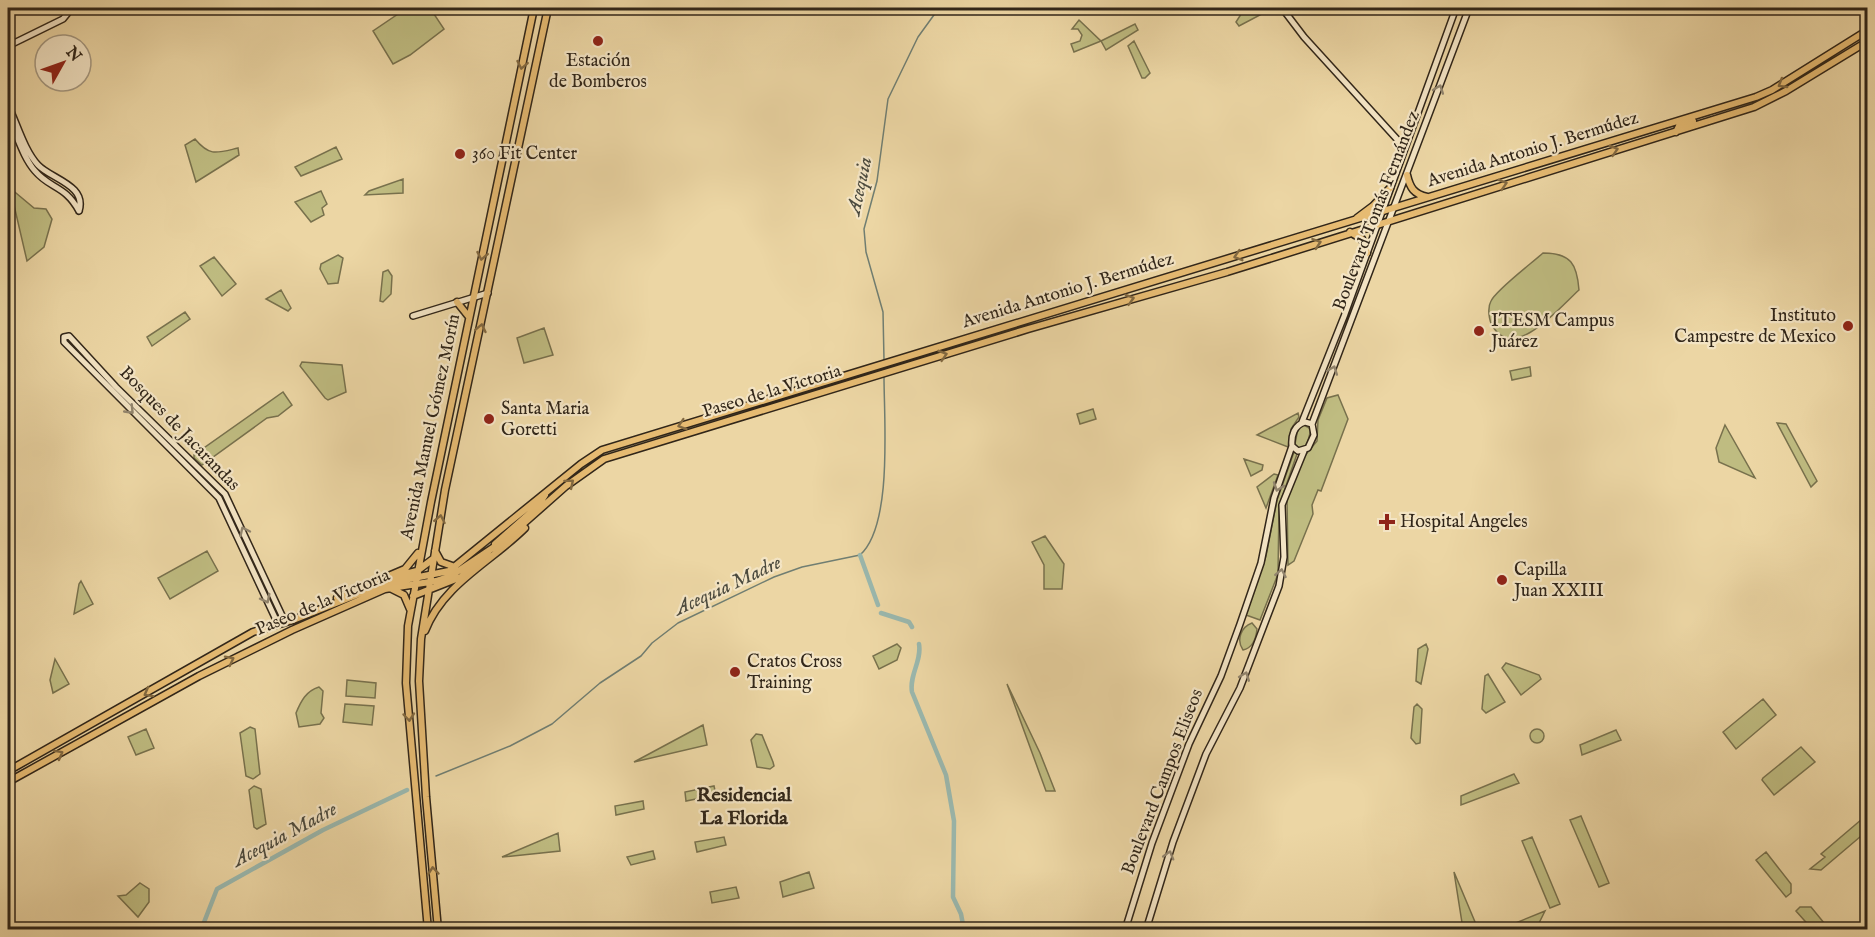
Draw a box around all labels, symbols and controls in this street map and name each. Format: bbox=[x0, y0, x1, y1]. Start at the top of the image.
north arrow bbox=[33, 33, 93, 93]
marker: Estación de Bomberos bbox=[591, 34, 605, 48]
text: N bbox=[60, 42, 85, 66]
place label: Estación de Bomberos bbox=[549, 50, 647, 94]
one-way arrow bbox=[516, 59, 529, 69]
one-way arrow bbox=[1778, 76, 1788, 88]
one-way arrow bbox=[1431, 84, 1444, 95]
street label: Avenida Antonio J. Bermúdez bbox=[1424, 107, 1641, 193]
street label: Boulevard Tomás Fernández bbox=[1328, 108, 1426, 314]
place label: 360 Fit Center bbox=[472, 143, 577, 166]
one-way arrow bbox=[1608, 145, 1619, 157]
marker: 360 Fit Center bbox=[453, 147, 467, 161]
water label: Acequia bbox=[841, 155, 878, 219]
one-way arrow bbox=[1497, 179, 1508, 192]
one-way arrow bbox=[1311, 237, 1322, 250]
street label: Avenida Antonio J. Bermúdez bbox=[959, 248, 1176, 334]
one-way arrow bbox=[1233, 249, 1244, 261]
one-way arrow bbox=[476, 250, 489, 260]
one-way arrow bbox=[1124, 294, 1135, 306]
place label: Instituto Campestre de Mexico bbox=[1674, 305, 1836, 349]
place label: ITESM Campus Juárez bbox=[1489, 310, 1614, 354]
street label: Avenida Manuel Gómez Morín bbox=[396, 312, 466, 543]
marker: Instituto Campestre de Mexico bbox=[1841, 319, 1855, 333]
one-way arrow bbox=[474, 324, 487, 334]
marker: ITESM Campus Juárez bbox=[1472, 324, 1486, 338]
one-way arrow bbox=[937, 350, 948, 363]
street label: Paseo de la Victoria bbox=[700, 360, 844, 424]
street label: Bosques de Jacarandas bbox=[114, 362, 244, 496]
one-way arrow bbox=[1325, 365, 1338, 376]
place label: Santa Maria Goretti bbox=[501, 398, 590, 442]
one-way arrow bbox=[122, 403, 133, 414]
marker: Santa Maria Goretti bbox=[482, 412, 496, 426]
one-way arrow bbox=[677, 418, 688, 430]
one-way arrow bbox=[564, 479, 575, 490]
one-way arrow bbox=[1273, 481, 1285, 492]
place label: Hospital Angeles bbox=[1400, 511, 1528, 534]
marker: Hospital Angeles bbox=[1378, 513, 1396, 531]
one-way arrow bbox=[433, 514, 446, 524]
one-way arrow bbox=[239, 526, 251, 537]
water label: Acequia Madre bbox=[669, 550, 786, 622]
place label: Capilla Juan XXIII bbox=[1512, 559, 1604, 603]
street label: Paseo de la Victoria bbox=[252, 564, 394, 642]
one-way arrow bbox=[1274, 568, 1287, 578]
marker: Capilla Juan XXIII bbox=[1495, 573, 1509, 587]
one-way arrow bbox=[259, 593, 270, 603]
place label: Cratos Cross Training bbox=[747, 651, 842, 695]
one-way arrow bbox=[223, 656, 234, 667]
marker: Cratos Cross Training bbox=[728, 665, 742, 679]
one-way arrow bbox=[1238, 671, 1250, 682]
one-way arrow bbox=[144, 686, 154, 697]
street label: Boulevard Campos Eliseos bbox=[1117, 686, 1209, 878]
one-way arrow bbox=[402, 713, 415, 722]
one-way arrow bbox=[53, 750, 63, 761]
district label: Residencial La Florida bbox=[696, 783, 792, 831]
water label: Acequia Madre bbox=[227, 797, 342, 874]
one-way arrow bbox=[1162, 850, 1174, 861]
one-way arrow bbox=[427, 867, 440, 876]

